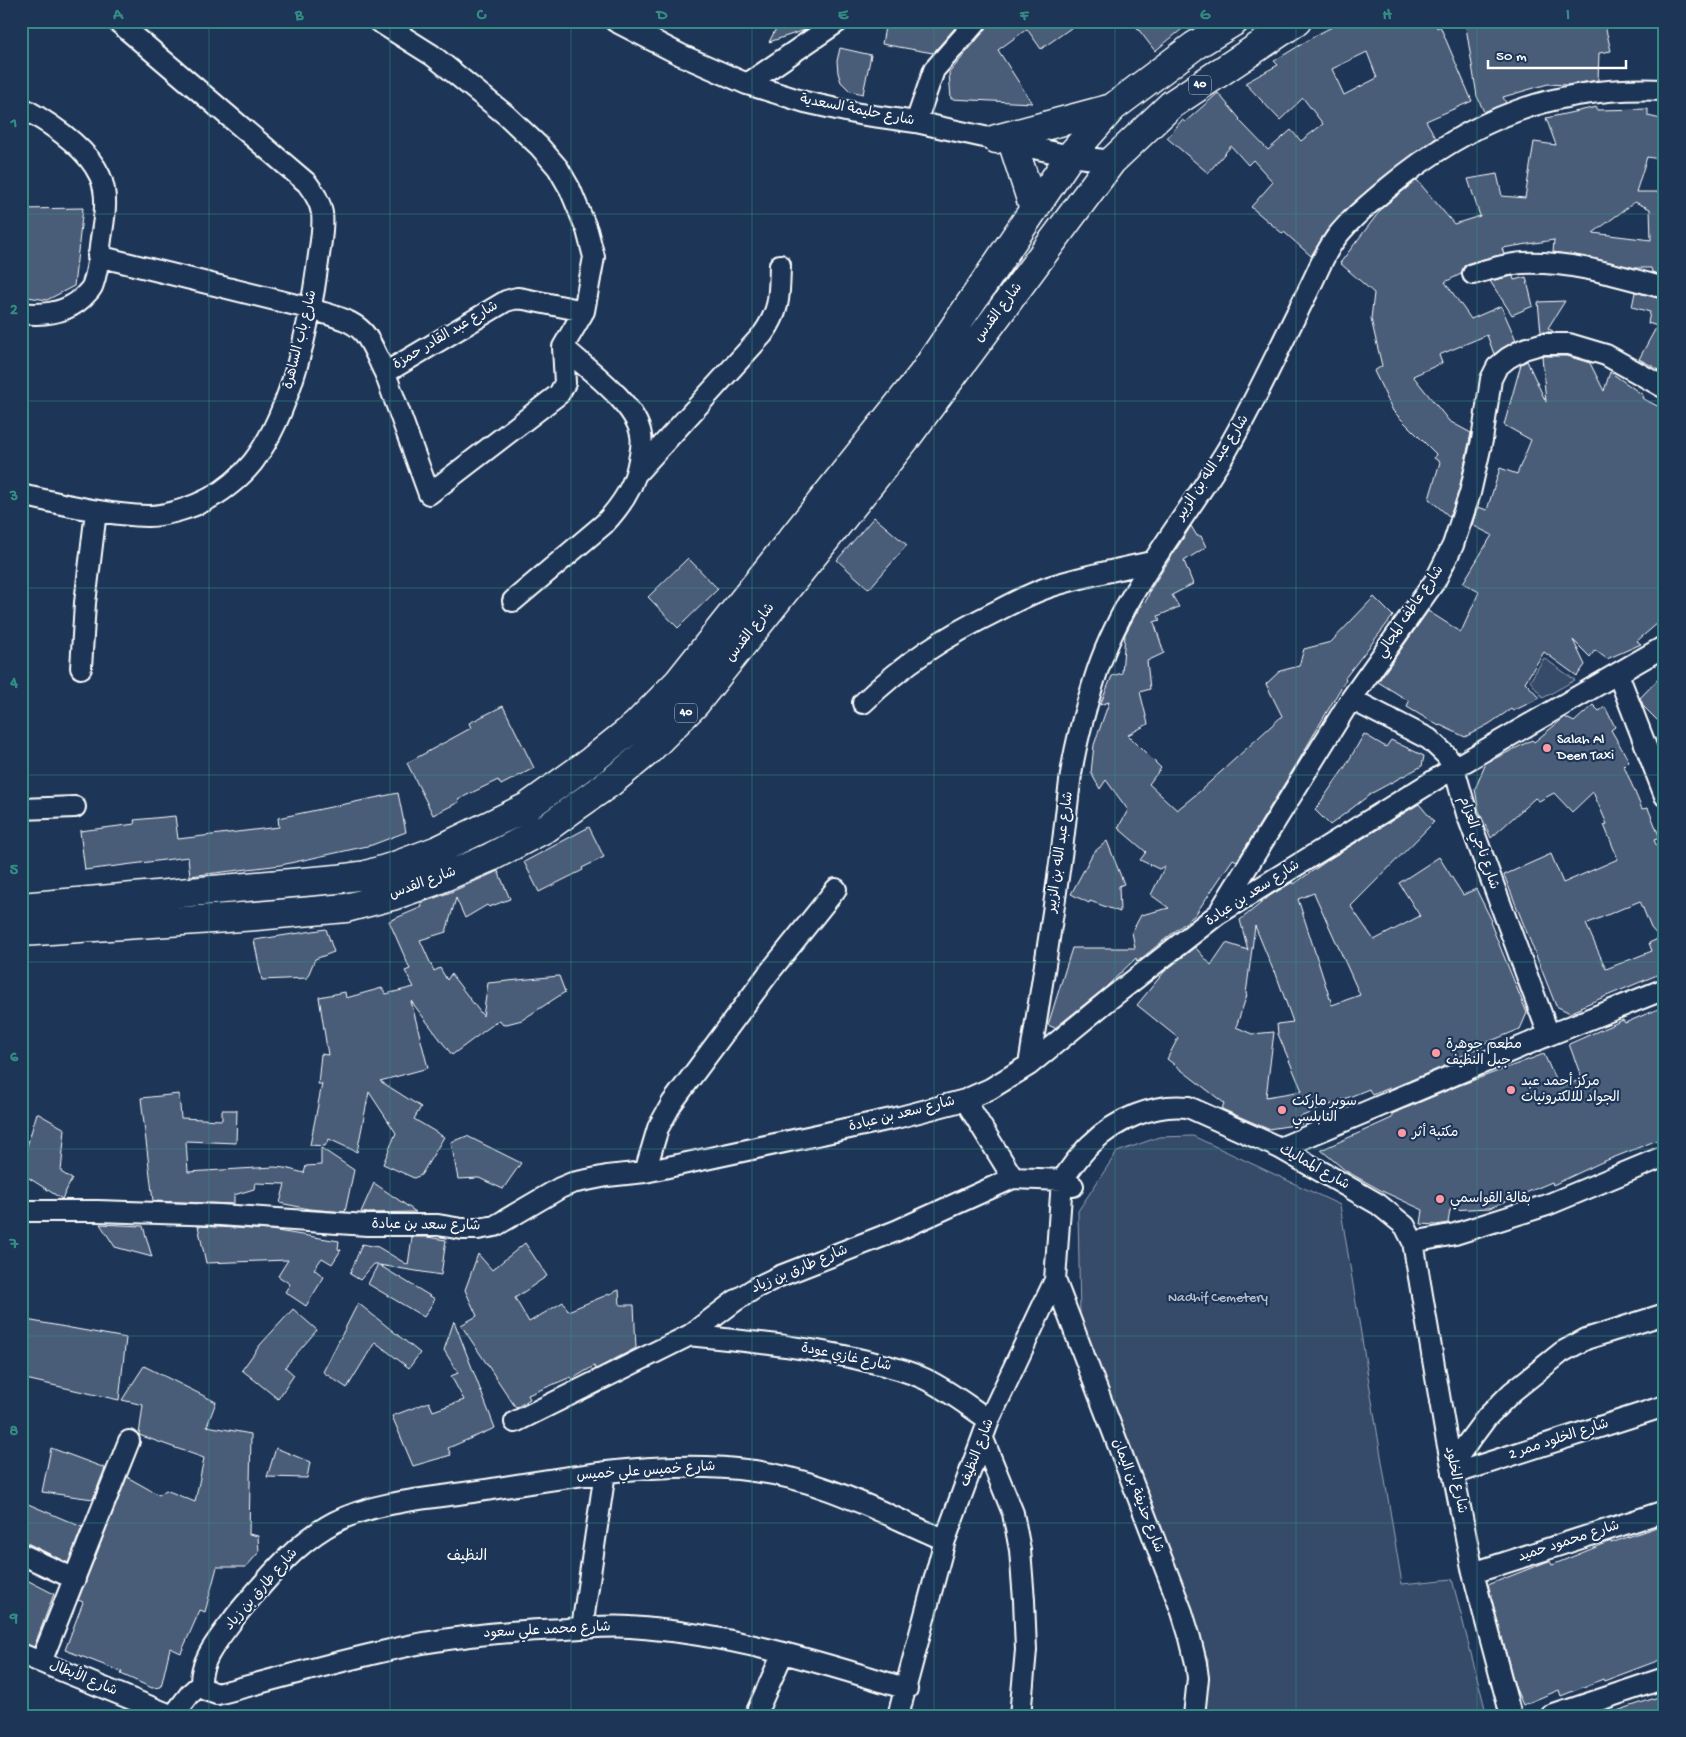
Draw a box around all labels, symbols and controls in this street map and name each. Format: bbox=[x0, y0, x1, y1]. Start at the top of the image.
text: A bbox=[112, 7, 124, 26]
text: B bbox=[294, 7, 304, 26]
text: C bbox=[476, 7, 487, 26]
text: D bbox=[655, 7, 668, 26]
text: E bbox=[838, 7, 849, 26]
text: F bbox=[1019, 7, 1030, 26]
text: G bbox=[1200, 7, 1211, 26]
text: H bbox=[1382, 7, 1392, 26]
text: I bbox=[1566, 7, 1570, 26]
scale bar bbox=[1488, 38, 1626, 70]
text: 50 m bbox=[1496, 48, 1527, 66]
road number: 40 bbox=[1189, 76, 1211, 94]
street label: شارع حليمة السعدية bbox=[798, 92, 916, 130]
text: 1 bbox=[10, 115, 17, 134]
street label: شارع القدس bbox=[971, 280, 1027, 346]
street label: شارع باب الساهرة bbox=[280, 289, 322, 391]
street label: شارع عبد القادر حمزة bbox=[390, 298, 502, 374]
text: 2 bbox=[10, 302, 18, 321]
street label: شارع عبد الله بن الزبير bbox=[1172, 412, 1253, 525]
text: 3 bbox=[9, 488, 18, 507]
street label: شارع عاطف المجالي bbox=[1374, 563, 1450, 663]
street label: شارع القدس bbox=[723, 600, 779, 666]
text: 4 bbox=[9, 675, 18, 694]
road number: 40 bbox=[675, 704, 697, 722]
place label: Salah Al Deen Taxi bbox=[1556, 732, 1614, 765]
marker: Salah Al Deen Taxi bbox=[1541, 742, 1553, 754]
street label: شارع عبد الله بن الزبير bbox=[1044, 790, 1078, 915]
street label: شارع ناجي العزام bbox=[1452, 794, 1502, 893]
street label: شارع سعد بن عبادة bbox=[1203, 857, 1303, 931]
text: 5 bbox=[10, 862, 19, 881]
street label: شارع القدس bbox=[387, 864, 459, 904]
place label: مطعم جوهرة جبل النظيف bbox=[1446, 1037, 1522, 1070]
marker: مطعم جوهرة جبل النظيف bbox=[1430, 1047, 1442, 1059]
text: 6 bbox=[10, 1049, 19, 1068]
place label: مركز أحمد عبد الجواد للالكترونيات bbox=[1521, 1072, 1620, 1107]
marker: مركز أحمد عبد الجواد للالكترونيات bbox=[1505, 1084, 1517, 1096]
street label: شارع سعد بن عبادة bbox=[847, 1094, 957, 1136]
place label: سوبر ماركت النابلسي bbox=[1292, 1094, 1357, 1129]
marker: سوبر ماركت النابلسي bbox=[1276, 1104, 1288, 1116]
place label: مكتبة أثر bbox=[1411, 1123, 1458, 1142]
marker: مكتبة أثر bbox=[1396, 1127, 1408, 1139]
street label: شارع المماليك bbox=[1276, 1142, 1352, 1194]
place label: بقالة القواسمي bbox=[1450, 1191, 1531, 1210]
marker: بقالة القواسمي bbox=[1434, 1193, 1446, 1205]
street label: شارع سعد بن عبادة bbox=[371, 1217, 481, 1235]
text: 7 bbox=[9, 1236, 19, 1255]
street label: شارع طارق بن زياد bbox=[749, 1242, 851, 1298]
park label: Nadhif Cemetery bbox=[1168, 1290, 1268, 1307]
street label: شارع غازي عودة bbox=[799, 1340, 893, 1376]
street label: شارع الخلود ممر 2 bbox=[1507, 1416, 1611, 1464]
street label: شارع النظيف bbox=[957, 1417, 999, 1489]
text: 8 bbox=[10, 1423, 19, 1442]
street label: شارع حذيفة بن اليمان bbox=[1107, 1436, 1167, 1556]
street label: شارع الخلود bbox=[1440, 1445, 1470, 1515]
street label: شارع خميس علي خميس bbox=[576, 1459, 716, 1487]
street label: شارع محمود حميد bbox=[1516, 1518, 1622, 1566]
street label: شارع طارق بن زياد bbox=[222, 1545, 302, 1635]
district label: النظيف bbox=[447, 1548, 487, 1566]
text: 9 bbox=[9, 1610, 18, 1629]
street label: شارع محمد علي سعود bbox=[483, 1619, 611, 1645]
street label: شارع الأبطال bbox=[47, 1655, 121, 1700]

